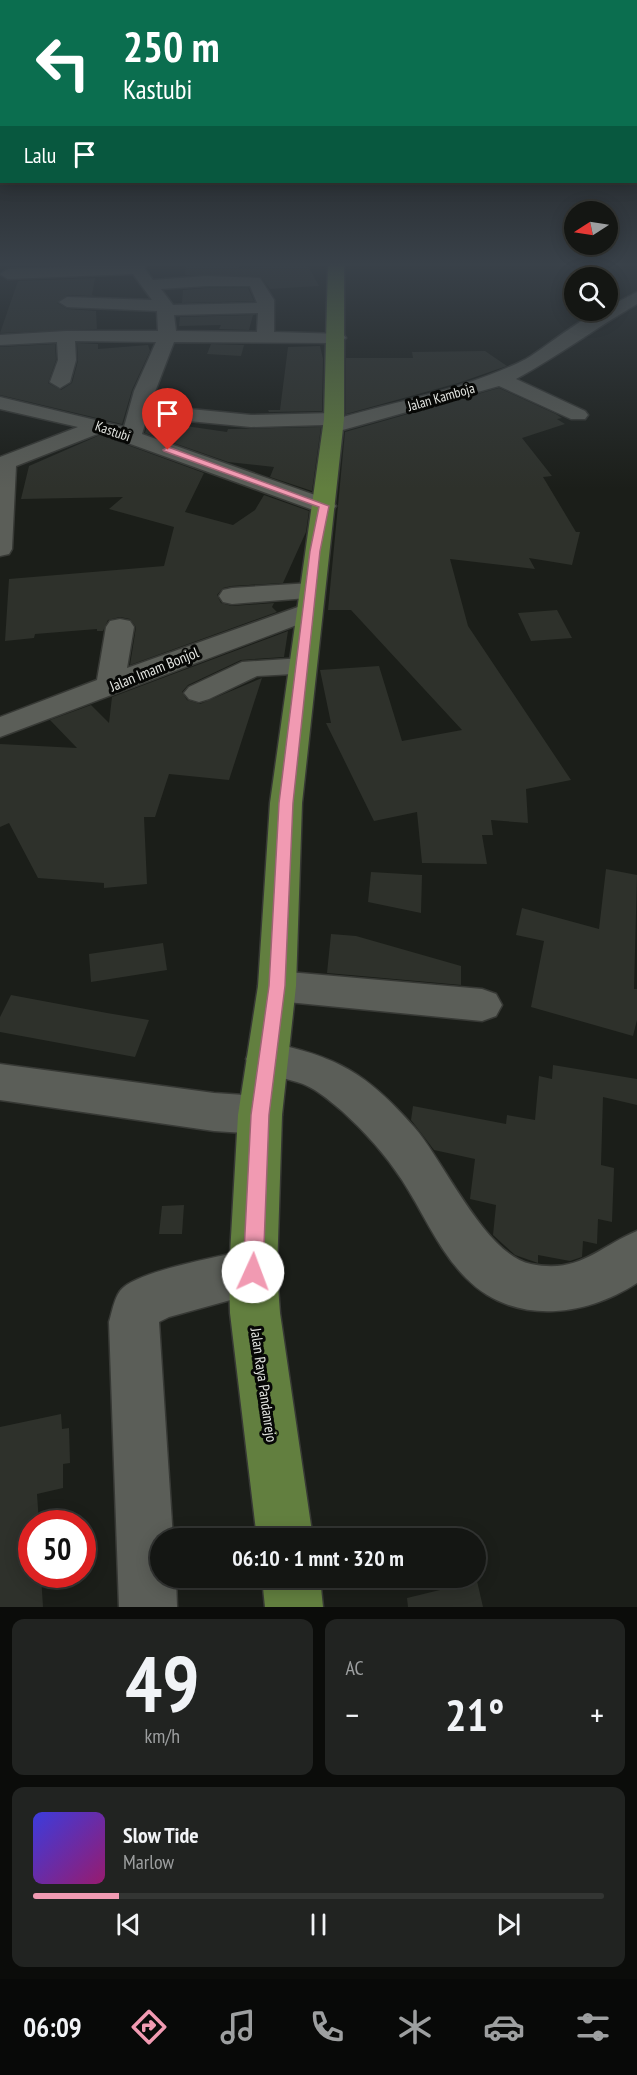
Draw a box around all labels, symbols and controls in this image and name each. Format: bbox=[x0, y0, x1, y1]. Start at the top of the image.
text: 250 m bbox=[123, 19, 220, 74]
icon: left bbox=[24, 24, 102, 102]
text: Kastubi bbox=[123, 72, 192, 106]
icon: arrive bbox=[68, 138, 101, 171]
text: Lalu bbox=[24, 141, 56, 169]
north arrow bbox=[564, 201, 618, 255]
map controls bbox=[564, 201, 618, 321]
button: search bbox=[564, 267, 618, 321]
street label: Jalan Kamboja bbox=[404, 379, 477, 415]
pin bbox=[142, 388, 193, 450]
icon: arrive bbox=[151, 397, 184, 430]
street label: Kastubi bbox=[93, 417, 133, 445]
street label: Jalan Imam Bonjol bbox=[106, 642, 202, 696]
position arrow bbox=[221, 1240, 285, 1304]
street label: Jalan Raya Pandanrejo bbox=[246, 1326, 281, 1443]
speed limit sign: 50 bbox=[18, 1510, 96, 1588]
text: 06:10 · 1 mnt · 320 m bbox=[232, 1544, 404, 1572]
text: 49 bbox=[125, 1633, 200, 1734]
text: AC bbox=[346, 1655, 364, 1681]
text: 21° bbox=[445, 1685, 504, 1743]
text: − bbox=[346, 1693, 359, 1736]
text: + bbox=[590, 1693, 604, 1736]
text: km/h bbox=[145, 1723, 180, 1749]
text: Slow Tide bbox=[123, 1821, 199, 1849]
text: Marlow bbox=[123, 1849, 174, 1875]
icon: previous bbox=[112, 1908, 145, 1941]
icon: pause bbox=[302, 1908, 335, 1941]
icon: next bbox=[492, 1908, 525, 1941]
icon: directions bbox=[128, 2006, 170, 2048]
icon: music bbox=[217, 2006, 259, 2048]
icon: phone bbox=[306, 2006, 348, 2048]
icon: climate bbox=[394, 2006, 436, 2048]
icon: car bbox=[483, 2006, 525, 2048]
icon: filters bbox=[572, 2006, 614, 2048]
text: 06:09 bbox=[23, 2010, 82, 2044]

